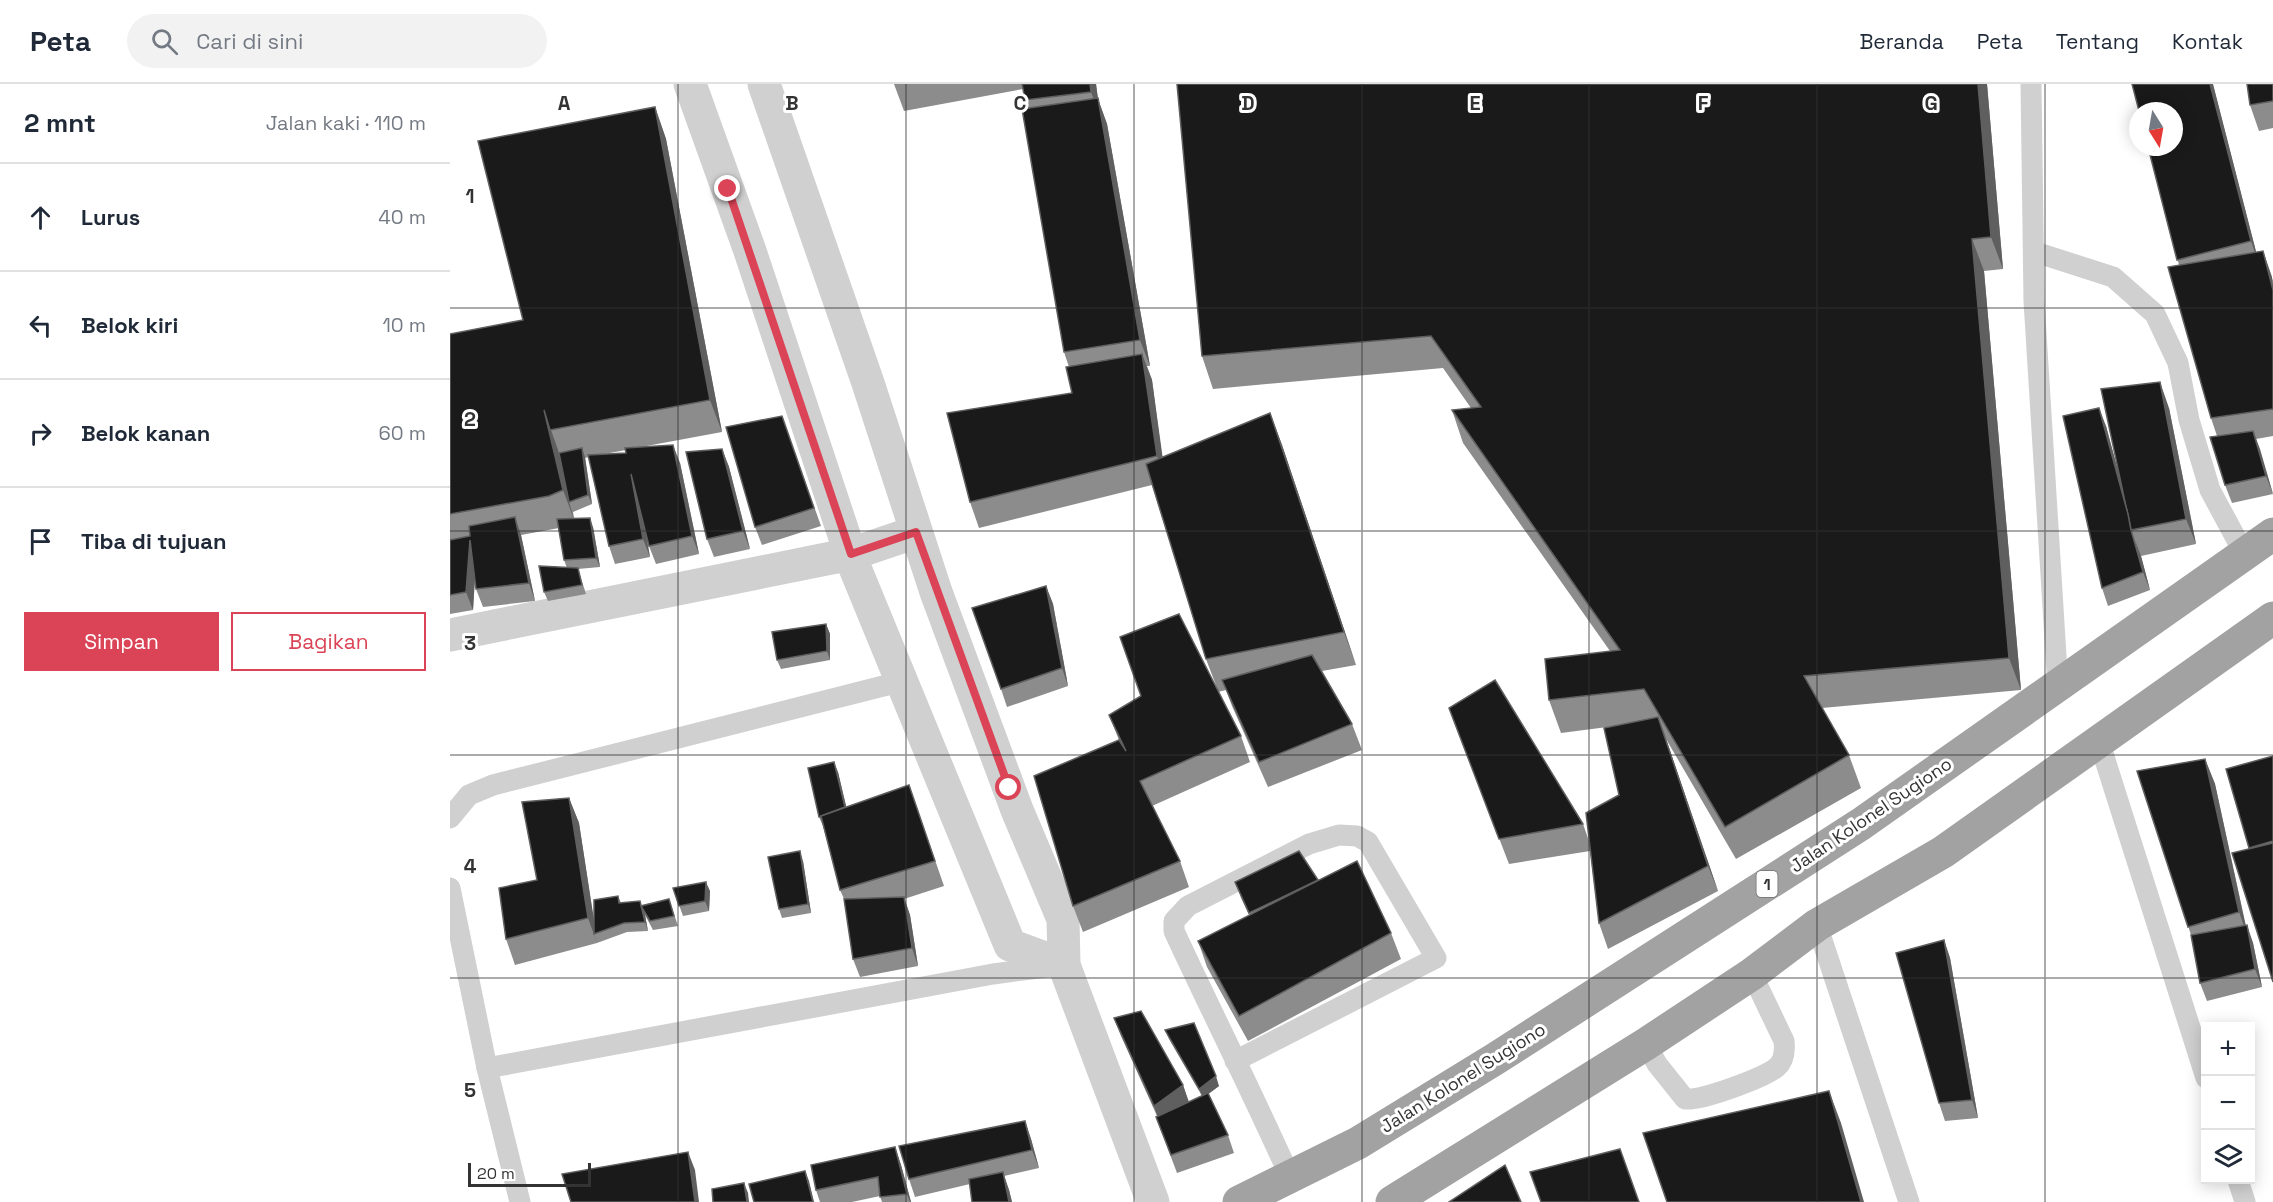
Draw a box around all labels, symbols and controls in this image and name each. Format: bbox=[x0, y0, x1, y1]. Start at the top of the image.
search box bbox=[127, 14, 547, 68]
text: Peta bbox=[30, 23, 91, 59]
icon: search bbox=[148, 25, 181, 58]
text: Cari di sini bbox=[196, 27, 303, 55]
text: Beranda bbox=[1859, 28, 1944, 55]
text: Peta bbox=[1977, 28, 2023, 55]
text: Tentang bbox=[2056, 28, 2139, 55]
text: Kontak bbox=[2172, 28, 2243, 55]
text: A bbox=[558, 90, 571, 116]
text: B bbox=[785, 90, 799, 116]
text: C bbox=[1014, 90, 1027, 116]
text: D bbox=[1241, 90, 1255, 116]
text: E bbox=[1469, 90, 1481, 116]
text: F bbox=[1698, 90, 1709, 116]
text: G bbox=[1924, 90, 1938, 116]
north arrow bbox=[2129, 102, 2183, 156]
text: 2 mnt bbox=[24, 106, 96, 140]
text: Jalan kaki · 110 m bbox=[266, 110, 426, 136]
route end bbox=[714, 175, 740, 201]
text: 1 bbox=[465, 183, 475, 209]
icon: ahead bbox=[24, 201, 57, 234]
text: Lurus bbox=[81, 203, 140, 231]
text: 40 m bbox=[378, 204, 426, 230]
icon: left bbox=[24, 309, 57, 342]
text: Belok kiri bbox=[81, 311, 178, 339]
text: 10 m bbox=[382, 312, 426, 338]
text: 2 bbox=[464, 406, 476, 432]
icon: right bbox=[24, 417, 57, 450]
text: Belok kanan bbox=[81, 419, 210, 447]
text: 60 m bbox=[379, 420, 426, 446]
icon: arrive bbox=[24, 525, 57, 558]
text: Tiba di tujuan bbox=[81, 527, 227, 555]
button: Simpan bbox=[24, 612, 219, 671]
button: Bagikan bbox=[231, 612, 426, 671]
text: 3 bbox=[464, 630, 476, 656]
street label: Jalan Kolonel Sugiono bbox=[1785, 752, 1956, 877]
route start bbox=[995, 774, 1021, 800]
text: 4 bbox=[464, 853, 477, 879]
road number: 1 bbox=[1756, 871, 1778, 897]
street label: Jalan Kolonel Sugiono bbox=[1376, 1017, 1550, 1138]
map controls bbox=[2201, 1022, 2255, 1184]
button: + bbox=[2201, 1022, 2255, 1076]
button: − bbox=[2201, 1076, 2255, 1130]
text: 5 bbox=[464, 1077, 476, 1103]
button: layers bbox=[2201, 1130, 2255, 1184]
scale bar bbox=[468, 1160, 591, 1188]
text: 20 m bbox=[477, 1163, 515, 1184]

